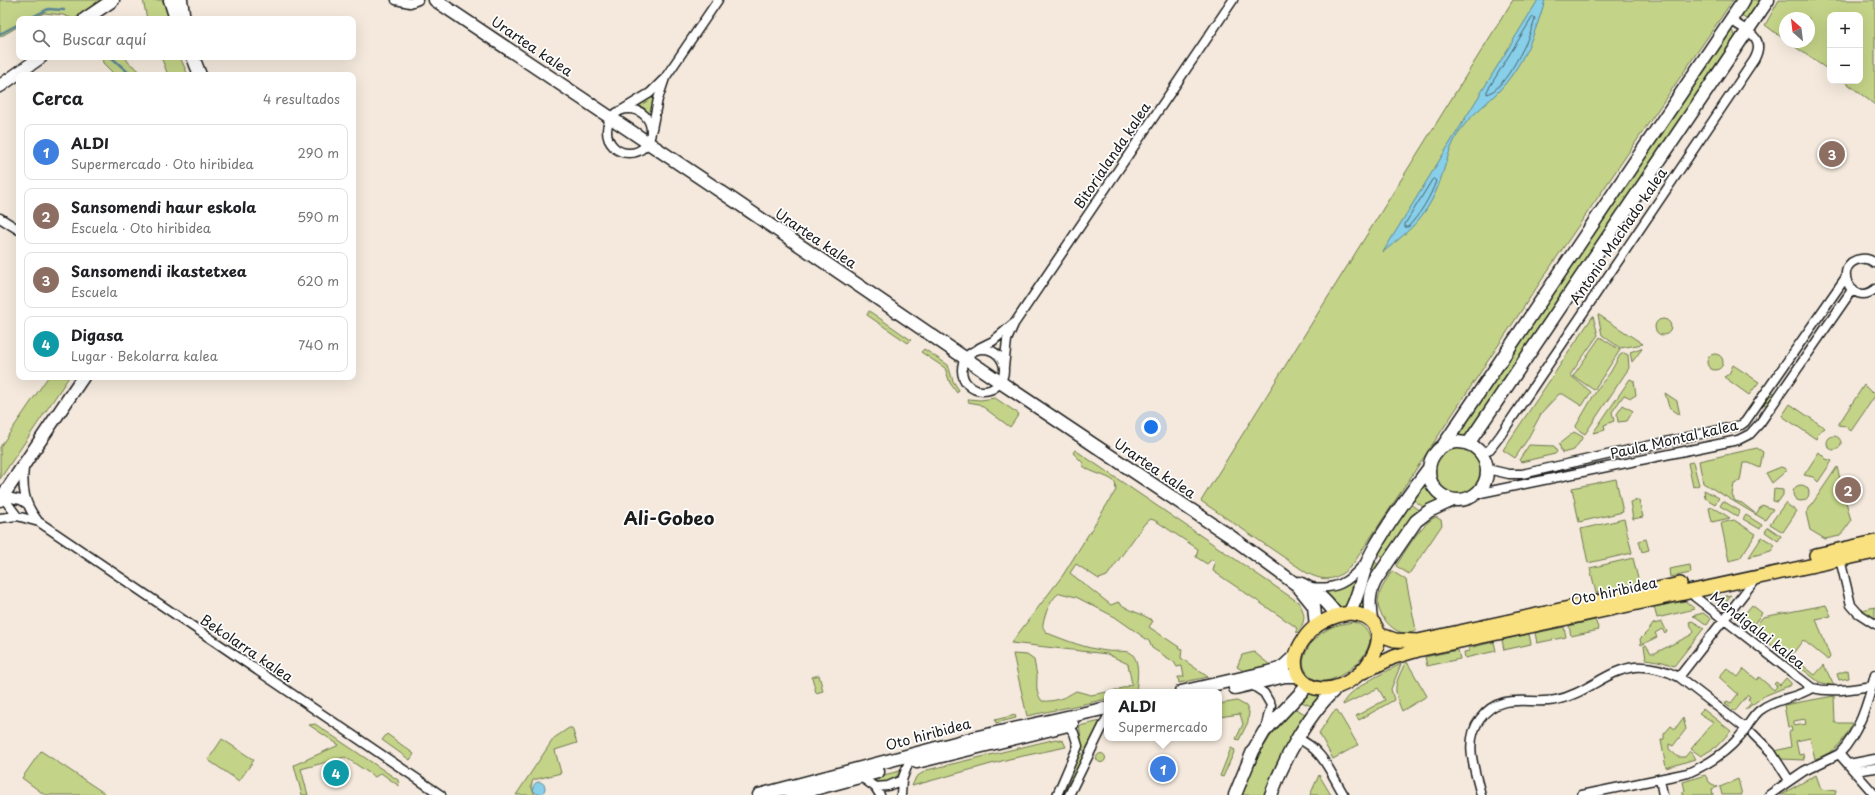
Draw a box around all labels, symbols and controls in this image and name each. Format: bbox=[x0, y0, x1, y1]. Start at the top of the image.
street label: Urartea kalea bbox=[487, 11, 577, 81]
north arrow bbox=[1779, 12, 1815, 48]
map controls bbox=[1827, 12, 1863, 84]
button: + bbox=[1827, 12, 1863, 48]
search box bbox=[16, 16, 356, 60]
icon: search bbox=[30, 27, 52, 49]
text: Buscar aquí bbox=[62, 27, 146, 50]
button: − bbox=[1827, 48, 1863, 84]
text: Cerca bbox=[32, 85, 83, 111]
text: 4 resultados bbox=[263, 89, 340, 108]
street label: Bitorialanda kalea bbox=[1068, 97, 1156, 213]
text: ALDI bbox=[71, 131, 109, 154]
pin: 3 bbox=[1819, 139, 1845, 169]
text: 1 bbox=[43, 143, 49, 162]
text: 290 m bbox=[298, 143, 339, 162]
text: Supermercado · Oto hiribidea bbox=[71, 154, 254, 173]
street label: Antonio Machado kalea bbox=[1564, 163, 1672, 309]
text: Sansomendi haur eskola bbox=[71, 195, 256, 218]
street label: Urartea kalea bbox=[771, 203, 861, 273]
text: 2 bbox=[41, 207, 51, 226]
text: 590 m bbox=[297, 207, 339, 226]
text: Escuela · Oto hiribidea bbox=[71, 218, 211, 237]
text: Sansomendi ikastetxea bbox=[71, 259, 247, 282]
text: 3 bbox=[42, 271, 50, 290]
text: 620 m bbox=[297, 271, 339, 290]
text: Escuela bbox=[71, 282, 118, 301]
text: Digasa bbox=[71, 323, 124, 346]
text: 4 bbox=[42, 335, 50, 354]
text: 740 m bbox=[298, 335, 339, 354]
text: Lugar · Bekolarra kalea bbox=[71, 346, 218, 365]
street label: Paula Montal kalea bbox=[1608, 414, 1740, 464]
your location bbox=[1141, 417, 1161, 437]
street label: Urartea kalea bbox=[1110, 433, 1200, 503]
pin: 2 bbox=[1835, 475, 1861, 505]
district label: Ali-Gobeo bbox=[624, 504, 715, 531]
street label: Oto hiribidea bbox=[1569, 572, 1659, 610]
street label: Mendigalai kalea bbox=[1706, 586, 1811, 674]
street label: Bekolarra kalea bbox=[196, 609, 298, 687]
popup bbox=[1104, 689, 1222, 741]
text: ALDI bbox=[1118, 694, 1156, 717]
street label: Oto hiribidea bbox=[883, 712, 973, 755]
text: Supermercado bbox=[1118, 717, 1208, 736]
pin: 1 bbox=[1150, 754, 1176, 784]
pin: 4 bbox=[323, 758, 349, 788]

